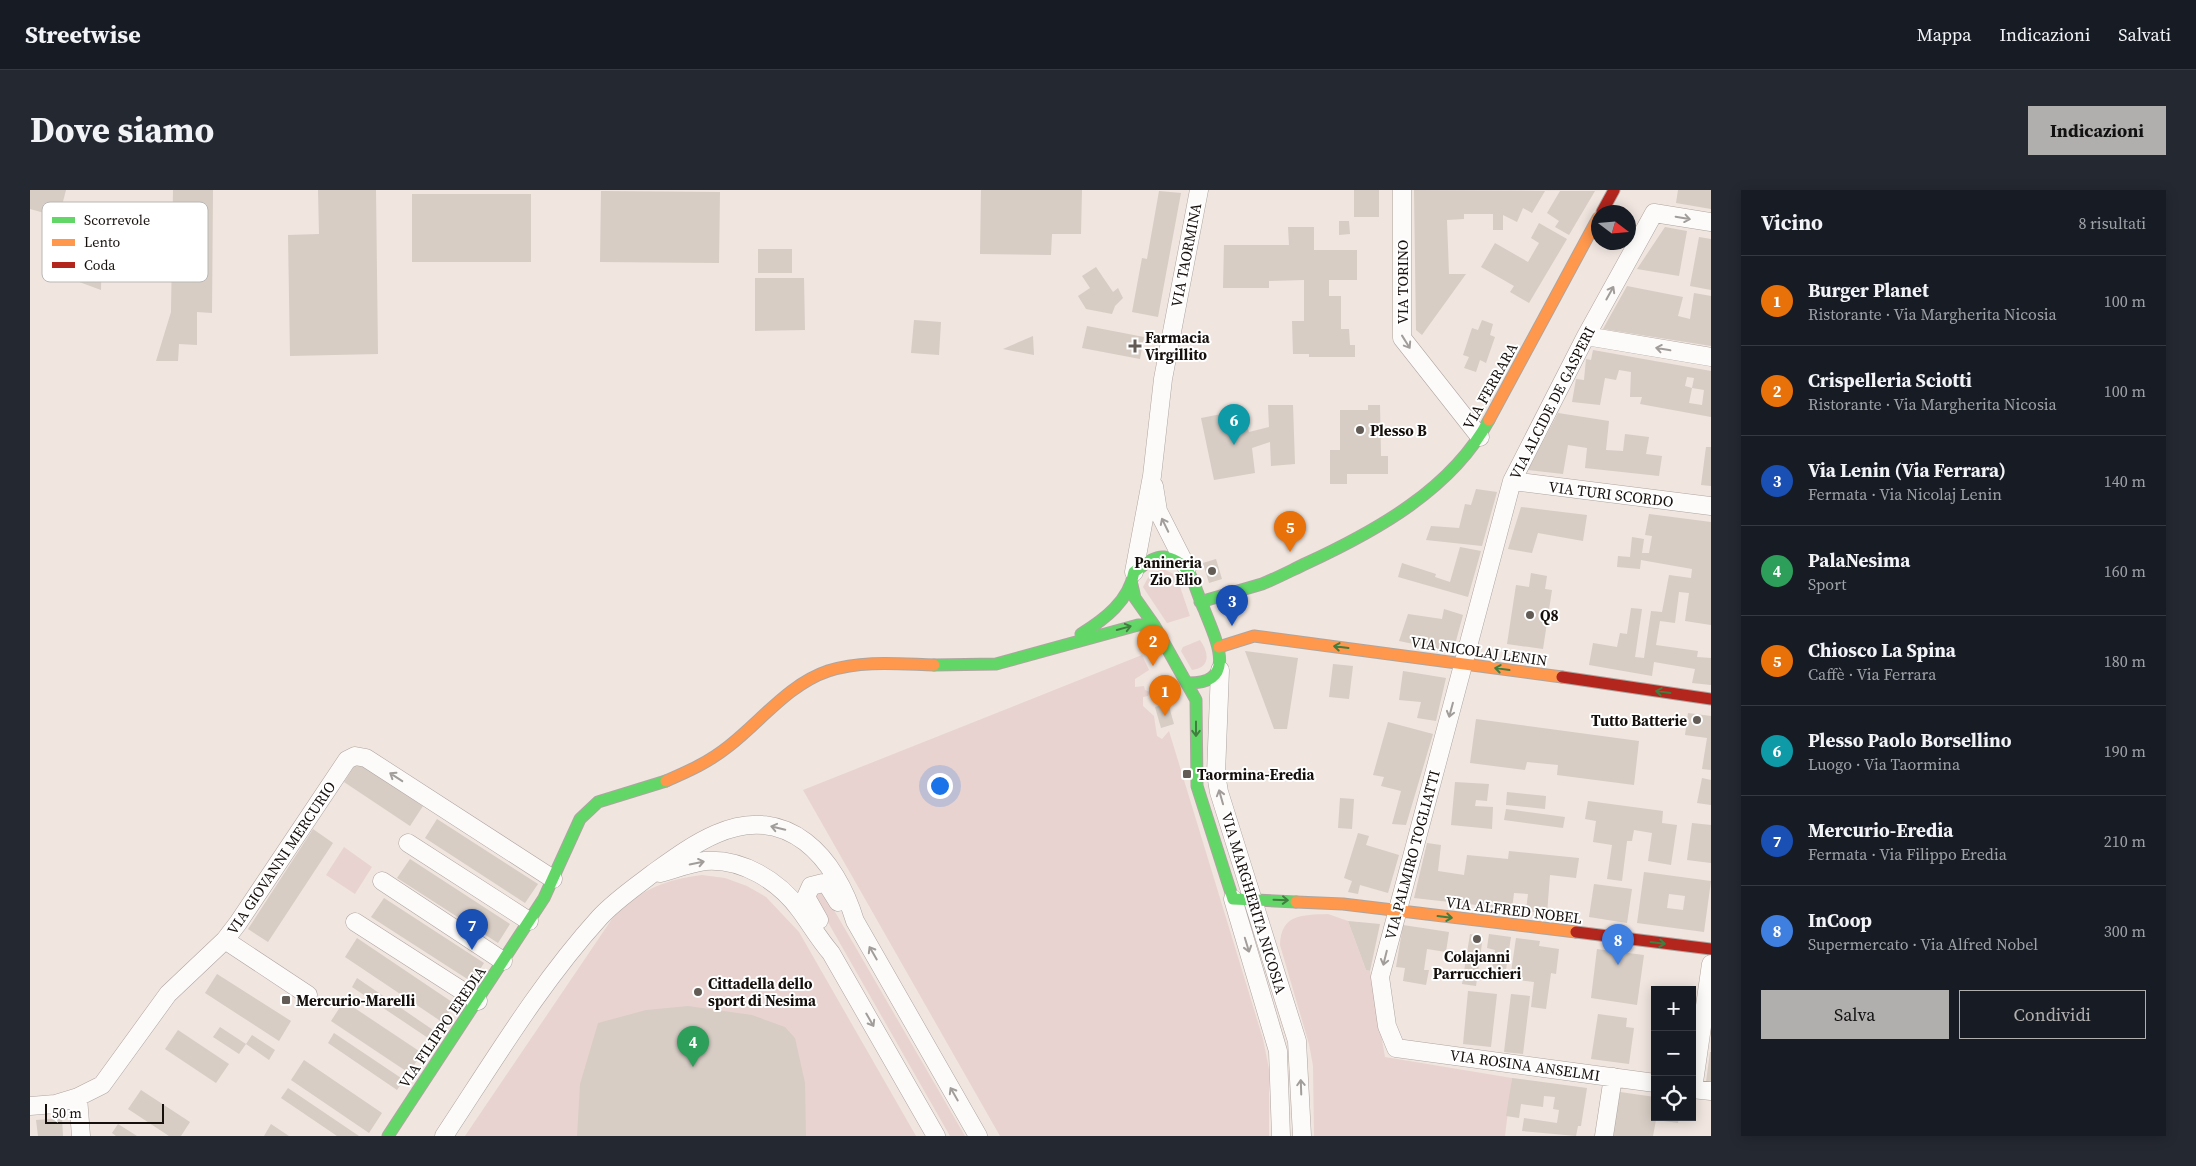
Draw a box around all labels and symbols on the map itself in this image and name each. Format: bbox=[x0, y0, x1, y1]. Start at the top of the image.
street label: VIA TAORMINA bbox=[1166, 201, 1206, 309]
legend bbox=[42, 202, 208, 282]
north arrow bbox=[1591, 205, 1636, 250]
text: Scorrevole bbox=[84, 210, 150, 230]
one-way arrow bbox=[1674, 213, 1690, 223]
text: Lento bbox=[84, 232, 120, 252]
street label: VIA TORINO bbox=[1392, 240, 1413, 324]
text: Coda bbox=[84, 255, 116, 275]
one-way arrow bbox=[1605, 286, 1615, 301]
street label: VIA ALCIDE DE GASPERI bbox=[1504, 323, 1600, 483]
place label: Farmacia Virgillito bbox=[1145, 327, 1211, 365]
one-way arrow bbox=[1401, 335, 1412, 349]
street label: VIA FERRARA bbox=[1458, 339, 1522, 433]
marker: Farmacia Virgillito bbox=[1129, 340, 1141, 352]
one-way arrow bbox=[1655, 343, 1671, 353]
pin: 6 bbox=[1218, 404, 1250, 445]
place label: Plesso B bbox=[1370, 420, 1427, 441]
marker: Plesso B bbox=[1354, 424, 1366, 436]
street label: VIA TURI SCORDO bbox=[1547, 476, 1675, 512]
pin: 5 bbox=[1274, 511, 1306, 552]
one-way arrow bbox=[1160, 518, 1169, 533]
place label: Panineria Zio Elio bbox=[1134, 552, 1203, 590]
marker: Panineria Zio Elio bbox=[1206, 565, 1218, 577]
pin: 3 bbox=[1216, 585, 1248, 626]
place label: Q8 bbox=[1540, 605, 1559, 626]
marker: Q8 bbox=[1524, 609, 1536, 621]
one-way arrow bbox=[1115, 623, 1131, 633]
pin: 2 bbox=[1137, 625, 1169, 666]
street label: VIA NICOLAJ LENIN bbox=[1409, 631, 1549, 671]
one-way arrow bbox=[1333, 642, 1349, 652]
one-way arrow bbox=[1494, 664, 1510, 674]
pin: 1 bbox=[1149, 675, 1181, 716]
one-way arrow bbox=[1655, 687, 1671, 697]
one-way arrow bbox=[1446, 702, 1455, 718]
place label: Tutto Batterie bbox=[1591, 710, 1687, 731]
marker: Tutto Batterie bbox=[1691, 714, 1703, 726]
one-way arrow bbox=[1191, 721, 1201, 737]
place label: Taormina-Eredia bbox=[1197, 764, 1316, 785]
marker: Taormina-Eredia bbox=[1181, 768, 1193, 780]
street label: VIA PALMIRO TOGLIATTI bbox=[1379, 768, 1445, 942]
one-way arrow bbox=[389, 772, 403, 782]
your location bbox=[927, 773, 953, 799]
street label: VIA GIOVANNI MERCURIO bbox=[222, 777, 340, 939]
one-way arrow bbox=[1216, 789, 1225, 805]
street label: VIA MARGHERITA NICOSIA bbox=[1216, 810, 1292, 996]
one-way arrow bbox=[771, 823, 787, 832]
one-way arrow bbox=[689, 858, 705, 867]
street label: VIA ALFRED NOBEL bbox=[1445, 891, 1583, 929]
one-way arrow bbox=[1273, 896, 1289, 905]
pin: 7 bbox=[456, 909, 488, 950]
one-way arrow bbox=[1437, 912, 1453, 922]
pin: 8 bbox=[1602, 924, 1634, 965]
marker: Colajanni Parrucchieri bbox=[1471, 933, 1483, 945]
one-way arrow bbox=[1242, 937, 1252, 953]
one-way arrow bbox=[1650, 938, 1666, 948]
one-way arrow bbox=[867, 946, 877, 960]
place label: Colajanni Parrucchieri bbox=[1433, 946, 1521, 984]
one-way arrow bbox=[1380, 950, 1389, 966]
street label: VIA FILIPPO EREDIA bbox=[393, 962, 491, 1092]
place label: Cittadella dello sport di Nesima bbox=[708, 973, 817, 1011]
marker: Cittadella dello sport di Nesima bbox=[692, 986, 704, 998]
place label: Mercurio-Marelli bbox=[296, 990, 416, 1011]
marker: Mercurio-Marelli bbox=[280, 994, 292, 1006]
one-way arrow bbox=[865, 1012, 875, 1027]
pin: 4 bbox=[677, 1026, 709, 1067]
street label: VIA ROSINA ANSELMI bbox=[1449, 1044, 1601, 1086]
one-way arrow bbox=[1296, 1080, 1306, 1096]
one-way arrow bbox=[948, 1087, 958, 1101]
scale bar bbox=[45, 1101, 164, 1124]

